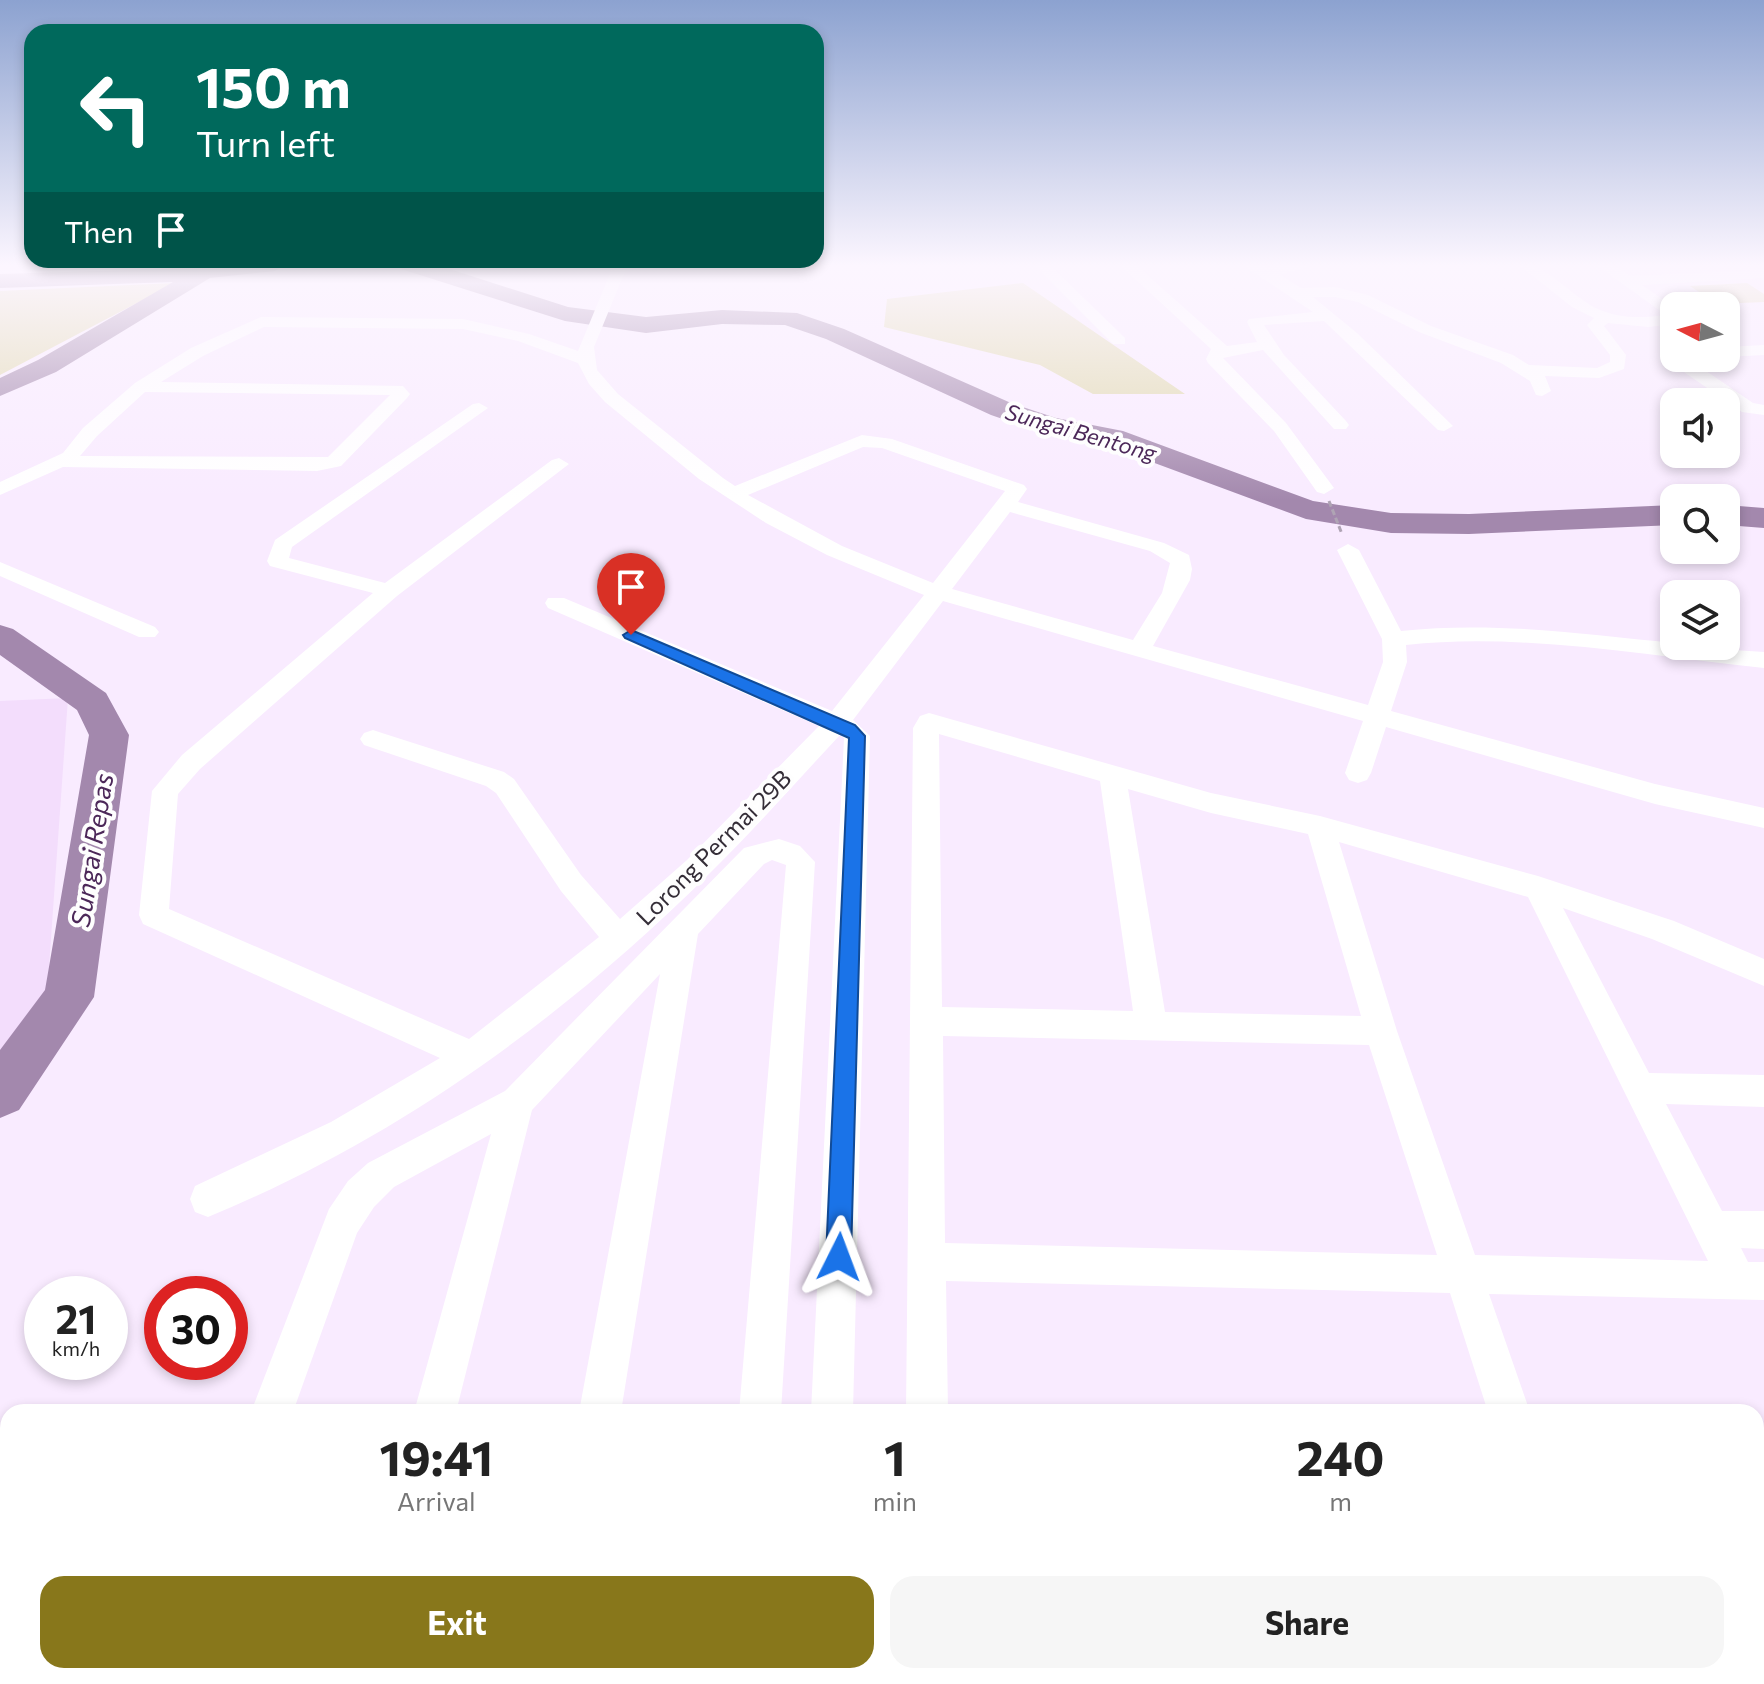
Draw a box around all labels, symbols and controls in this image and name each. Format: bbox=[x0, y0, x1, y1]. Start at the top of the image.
text: 150 m bbox=[196, 51, 351, 120]
icon: left bbox=[64, 56, 168, 160]
text: Turn left bbox=[196, 120, 335, 164]
icon: arrive bbox=[149, 208, 193, 252]
text: Then bbox=[64, 212, 133, 249]
north arrow bbox=[1660, 292, 1740, 372]
map controls bbox=[1660, 292, 1740, 660]
button: sound bbox=[1660, 388, 1740, 468]
water label: Sungai Bentong bbox=[1002, 398, 1161, 467]
button: search bbox=[1660, 484, 1740, 564]
pin bbox=[597, 553, 665, 635]
icon: arrive bbox=[609, 565, 653, 609]
button: layers bbox=[1660, 580, 1740, 660]
street label: Lorong Permai 29B bbox=[629, 763, 797, 931]
water label: Sungai Repas bbox=[64, 771, 118, 929]
position arrow bbox=[797, 1215, 881, 1299]
speed limit sign: 30 bbox=[144, 1276, 248, 1380]
text: 21 bbox=[56, 1293, 96, 1342]
text: km/h bbox=[52, 1336, 100, 1360]
text: 19:41 bbox=[379, 1427, 493, 1486]
text: 1 bbox=[884, 1427, 906, 1486]
text: 240 bbox=[1296, 1427, 1384, 1486]
text: Arrival bbox=[397, 1485, 476, 1516]
text: min bbox=[873, 1485, 917, 1516]
text: m bbox=[1329, 1485, 1352, 1516]
button: Exit bbox=[40, 1576, 874, 1668]
button: Share bbox=[890, 1576, 1724, 1668]

